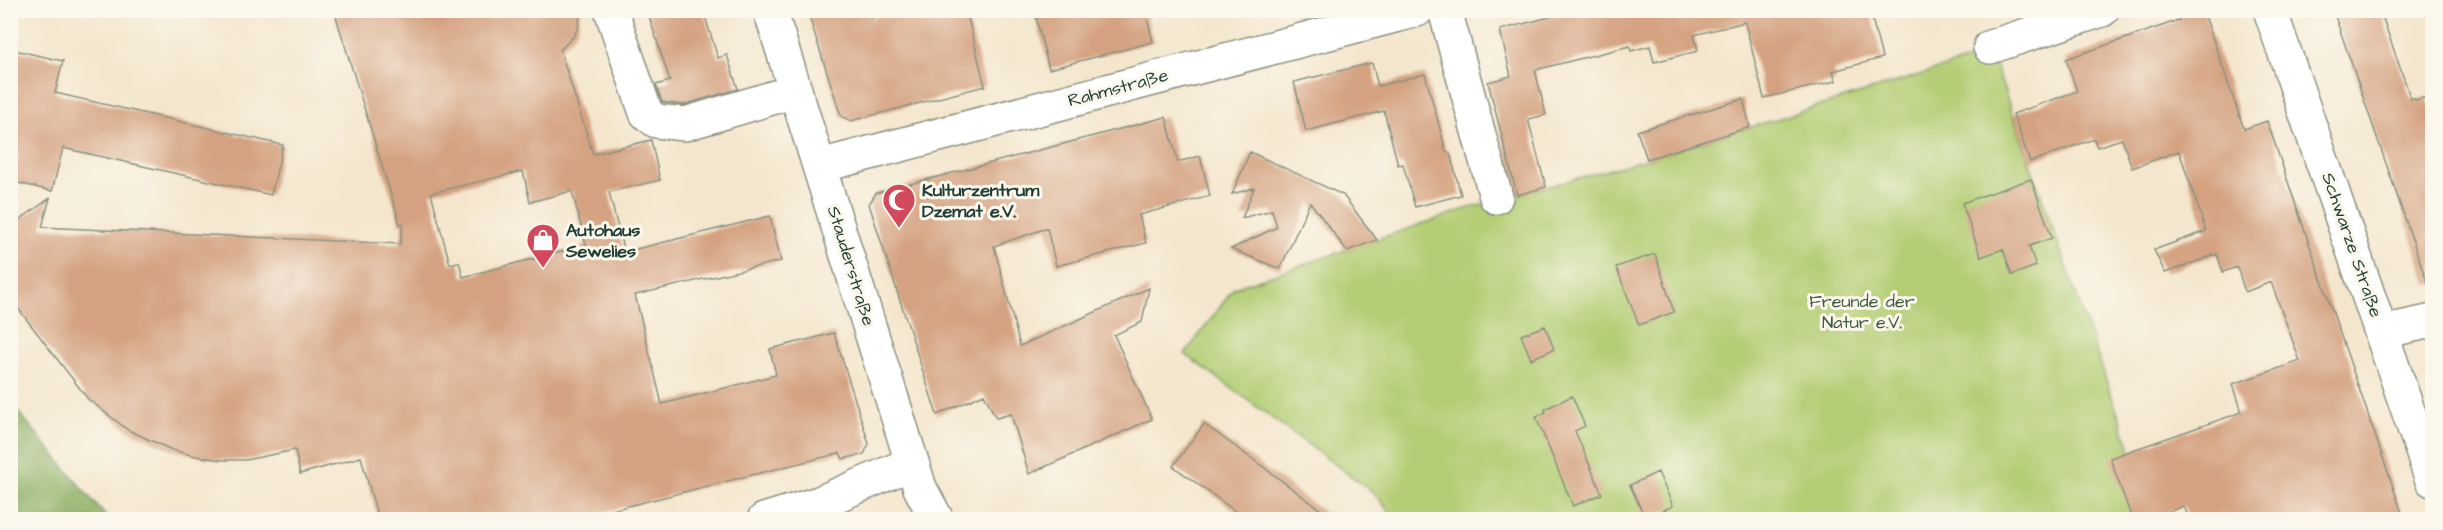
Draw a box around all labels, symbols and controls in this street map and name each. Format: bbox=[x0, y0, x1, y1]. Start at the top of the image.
street label: Rahmstraße bbox=[1065, 63, 1171, 113]
street label: Schwarze Straße bbox=[2315, 169, 2389, 321]
place label: Kulturzentrum Dzemat e.V. bbox=[922, 178, 1040, 224]
mosque icon: Kulturzentrum Dzemat e.V. bbox=[881, 182, 917, 229]
street label: Stauderstraße bbox=[821, 203, 881, 329]
place label: Autohaus Sewelies bbox=[565, 218, 640, 264]
shop icon: Autohaus Sewelies bbox=[525, 222, 561, 269]
park label: Freunde der Natur e.V. bbox=[1809, 289, 1915, 335]

